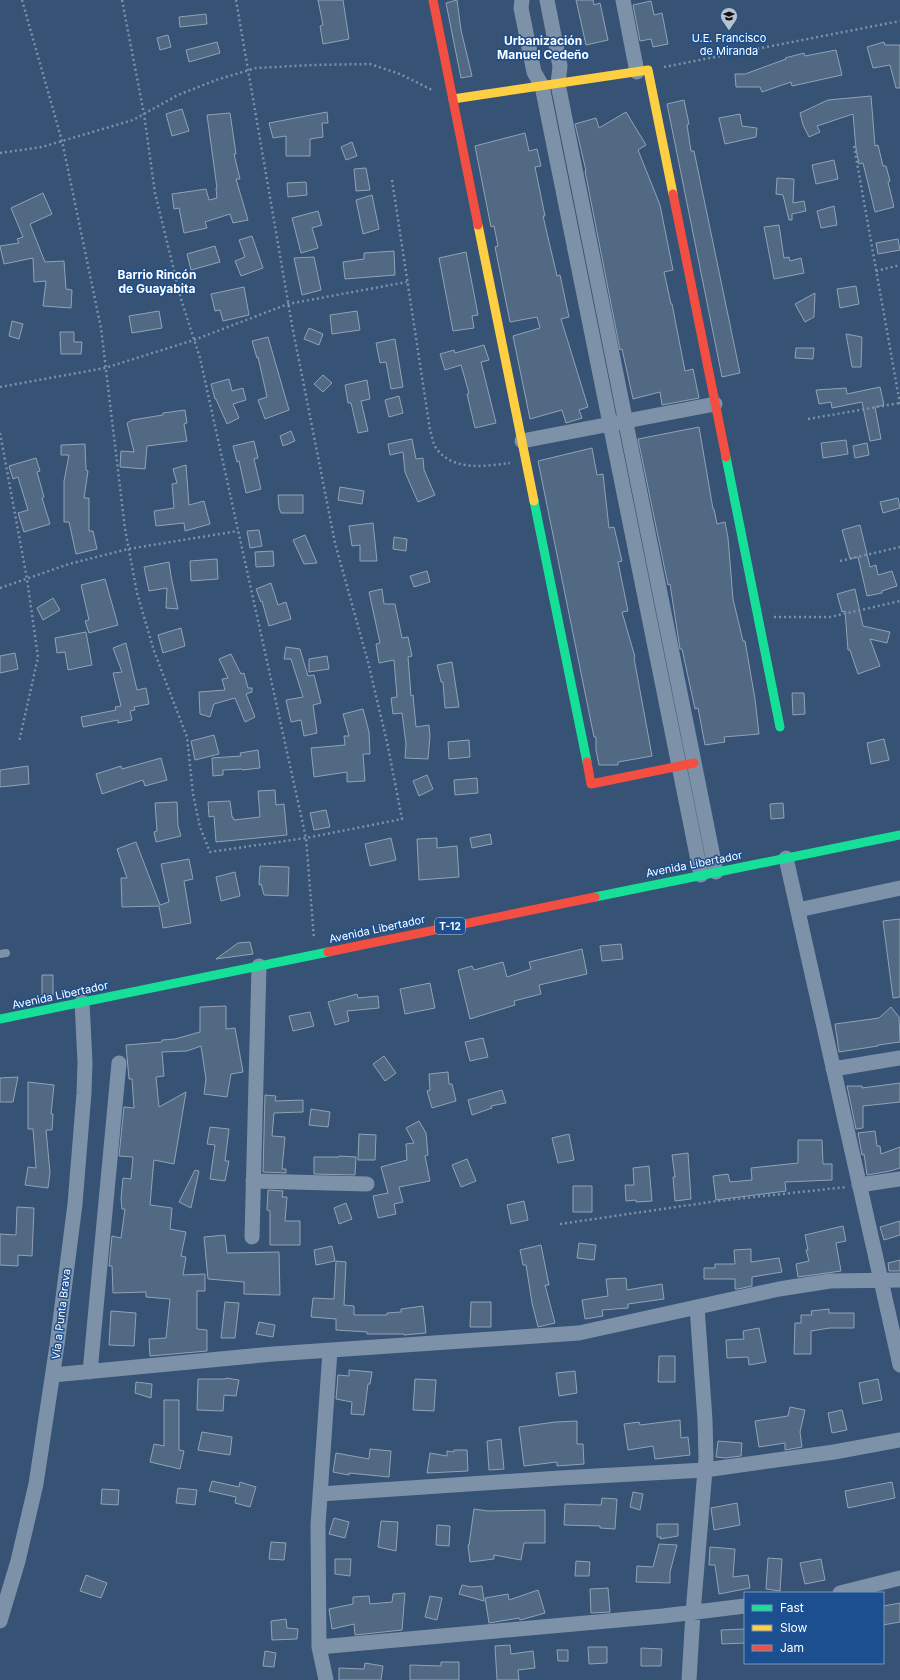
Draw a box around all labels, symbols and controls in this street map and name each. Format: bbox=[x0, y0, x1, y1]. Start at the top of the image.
school or university icon: U.E. Francisco de Miranda bbox=[719, 6, 739, 31]
place label: U.E. Francisco de Miranda bbox=[692, 31, 767, 58]
district label: Urbanización Manuel Cedeño bbox=[497, 33, 589, 62]
district label: Barrio Rincón de Guayabita bbox=[118, 267, 196, 296]
street label: Avenida Libertador bbox=[645, 848, 743, 880]
street label: Avenida Libertador bbox=[328, 912, 426, 946]
road number: T-12 bbox=[435, 918, 465, 934]
street label: Avenida Libertador bbox=[11, 978, 109, 1012]
street label: Vía a Punta Brava bbox=[48, 1268, 74, 1360]
legend bbox=[744, 1592, 884, 1664]
text: Fast bbox=[780, 1600, 804, 1615]
text: Slow bbox=[780, 1620, 808, 1635]
text: Jam bbox=[780, 1640, 804, 1655]

